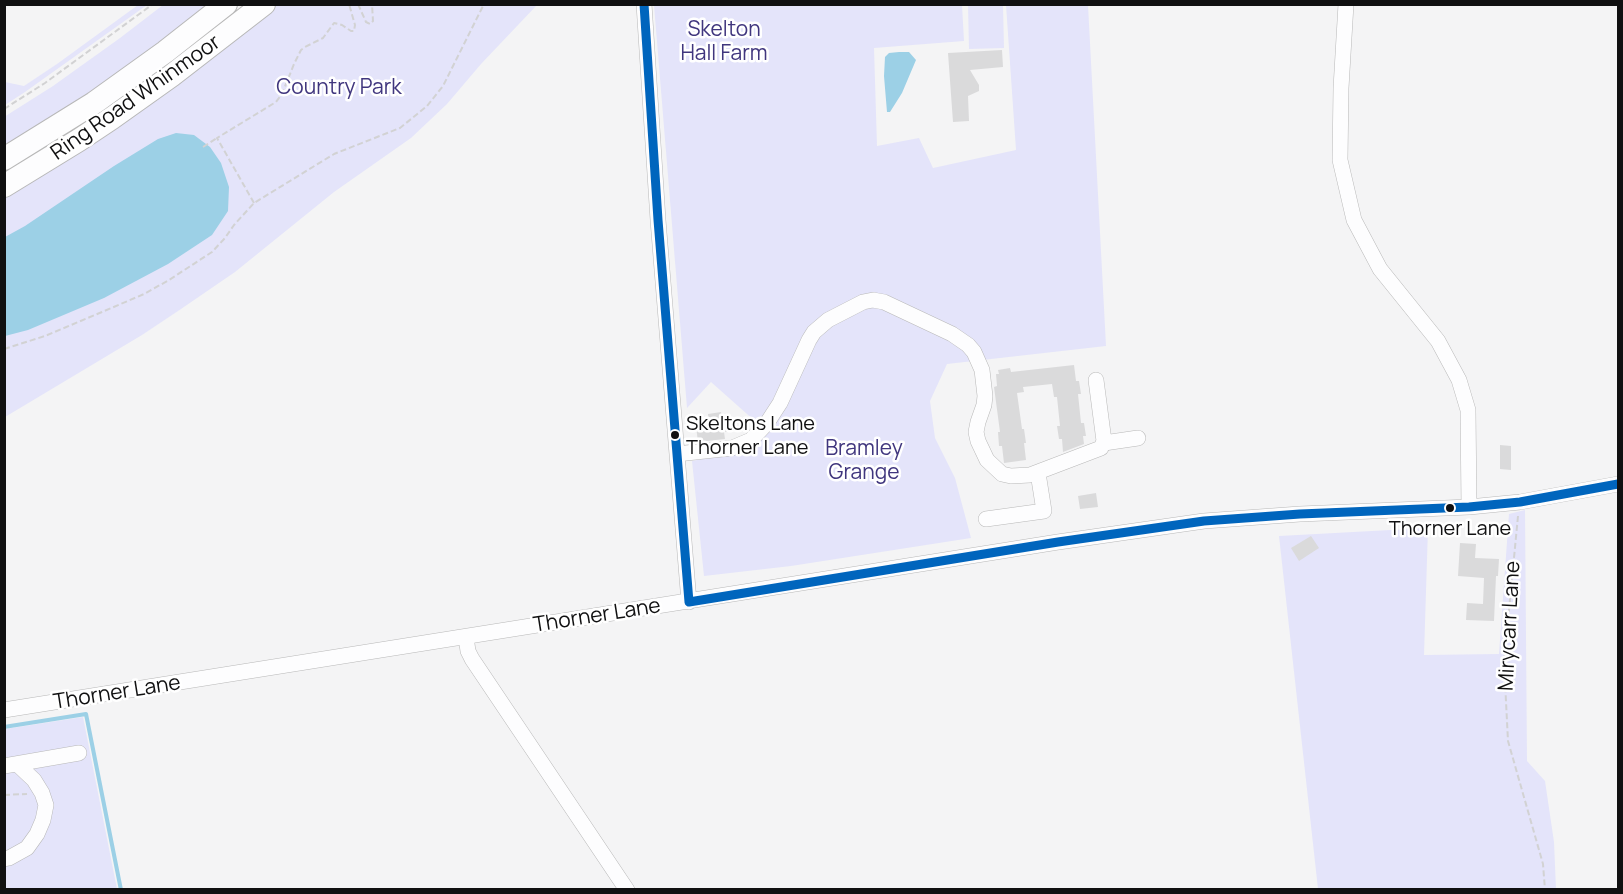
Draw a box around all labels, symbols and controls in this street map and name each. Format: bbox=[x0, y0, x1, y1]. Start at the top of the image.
park label: Skelton Hall Farm bbox=[680, 17, 768, 67]
street label: Ring Road Whinmoor bbox=[47, 30, 225, 166]
park label: Country Park bbox=[276, 75, 402, 101]
place label: Skeltons Lane Thorner Lane bbox=[686, 412, 815, 459]
marker: Skeltons Lane Thorner Lane bbox=[669, 429, 681, 441]
park label: Bramley Grange bbox=[825, 436, 903, 486]
marker: Thorner Lane bbox=[1444, 502, 1456, 514]
place label: Thorner Lane bbox=[1389, 517, 1511, 541]
street label: Mirycarr Lane bbox=[1494, 560, 1526, 692]
street label: Thorner Lane bbox=[532, 594, 662, 638]
street label: Thorner Lane bbox=[52, 671, 182, 715]

